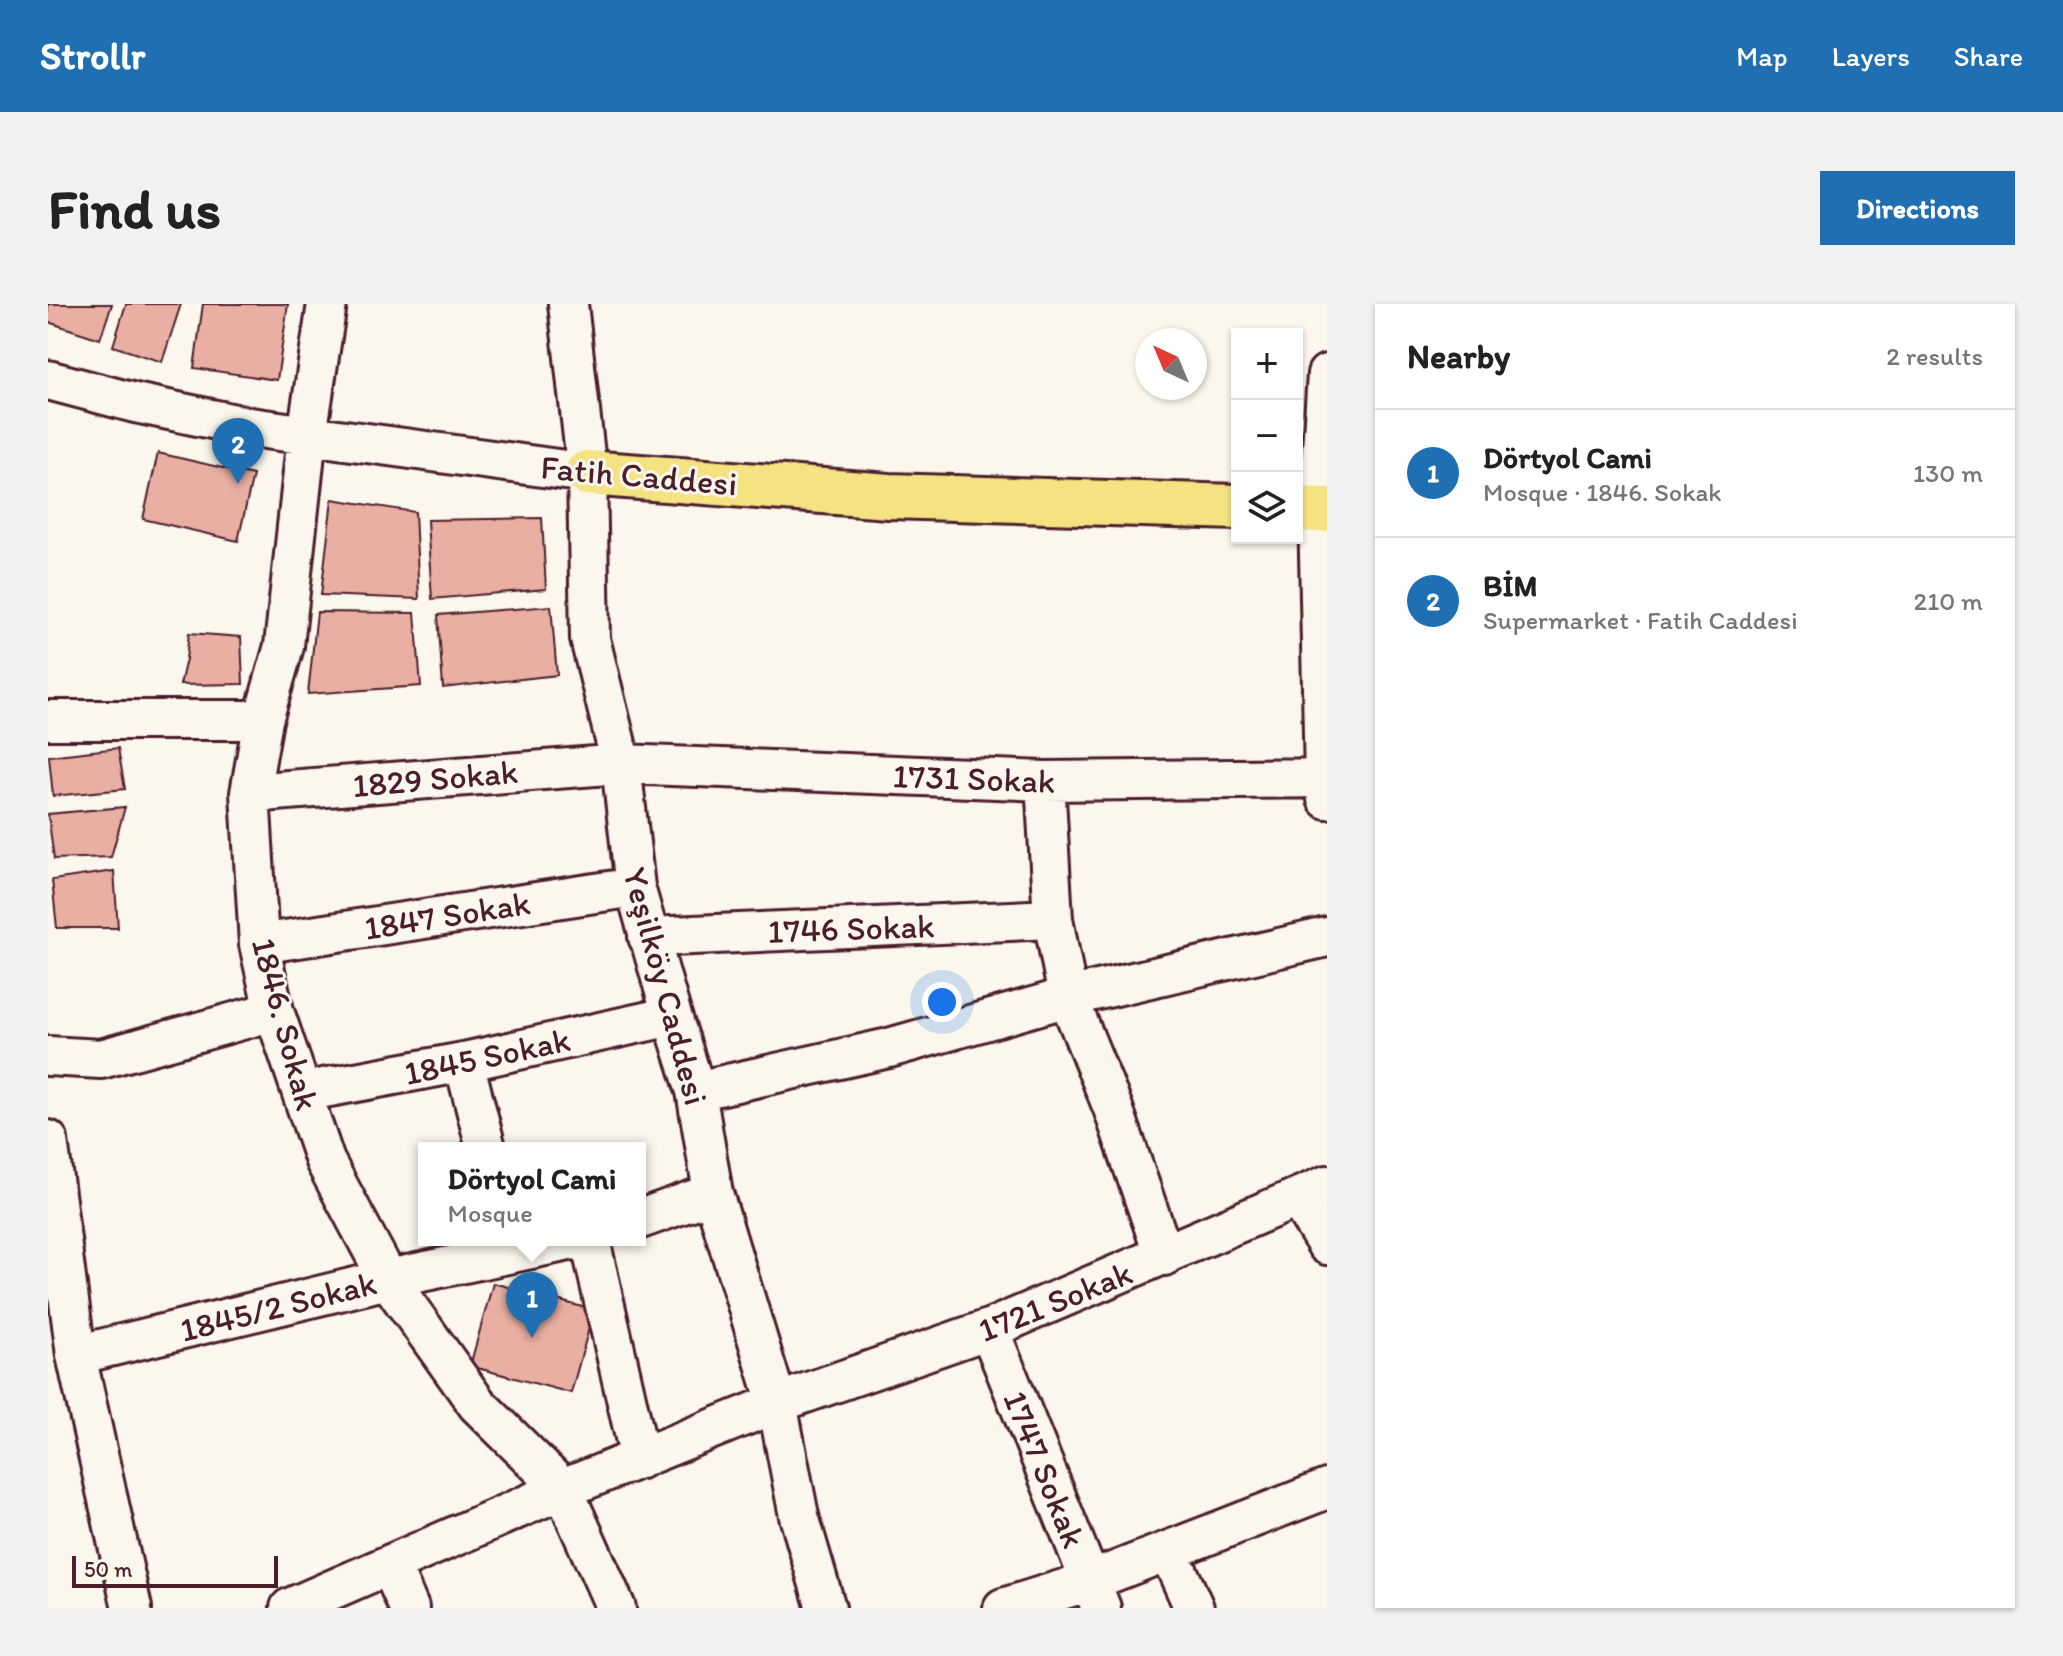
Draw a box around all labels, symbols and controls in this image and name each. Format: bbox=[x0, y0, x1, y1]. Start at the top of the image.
text: Strollr bbox=[40, 33, 145, 79]
text: Map bbox=[1736, 39, 1788, 73]
text: Layers bbox=[1832, 39, 1910, 73]
text: Share bbox=[1954, 39, 2023, 73]
button: Directions bbox=[1820, 171, 2015, 245]
text: Find us bbox=[48, 175, 221, 242]
north arrow bbox=[1135, 328, 1207, 400]
map controls bbox=[1231, 328, 1303, 544]
button: + bbox=[1231, 328, 1303, 400]
text: Nearby bbox=[1407, 336, 1510, 377]
text: 2 results bbox=[1886, 340, 1983, 372]
button: − bbox=[1231, 400, 1303, 472]
pin: 2 bbox=[212, 418, 264, 484]
text: Dörtyol Cami bbox=[1483, 439, 1652, 476]
street label: Fatih Caddesi bbox=[539, 446, 739, 505]
text: 1 bbox=[1427, 457, 1439, 489]
text: 130 m bbox=[1913, 457, 1983, 489]
button: layers bbox=[1231, 472, 1303, 544]
text: Mosque · 1846. Sokak bbox=[1483, 476, 1722, 508]
text: BİM bbox=[1483, 567, 1538, 604]
text: 2 bbox=[1426, 585, 1440, 617]
text: 210 m bbox=[1914, 585, 1983, 617]
text: Supermarket · Fatih Caddesi bbox=[1483, 604, 1798, 636]
street label: 1829 Sokak bbox=[351, 751, 519, 806]
street label: 1731 Sokak bbox=[892, 755, 1056, 802]
street label: Yeşilköy Caddesi bbox=[614, 863, 717, 1109]
street label: 1847 Sokak bbox=[361, 882, 533, 949]
street label: 1746 Sokak bbox=[767, 905, 935, 952]
street label: 1846. Sokak bbox=[243, 933, 328, 1115]
your location bbox=[922, 982, 962, 1022]
street label: 1845 Sokak bbox=[400, 1019, 574, 1094]
popup bbox=[418, 1142, 646, 1246]
text: Dörtyol Cami bbox=[448, 1160, 616, 1197]
text: Mosque bbox=[448, 1197, 533, 1229]
street label: 1721 Sokak bbox=[972, 1252, 1138, 1351]
street label: 1845/2 Sokak bbox=[176, 1262, 380, 1351]
pin: 1 bbox=[506, 1272, 558, 1338]
street label: 1747 Sokak bbox=[994, 1385, 1095, 1554]
scale bar bbox=[72, 1552, 278, 1588]
text: 50 m bbox=[84, 1556, 133, 1583]

